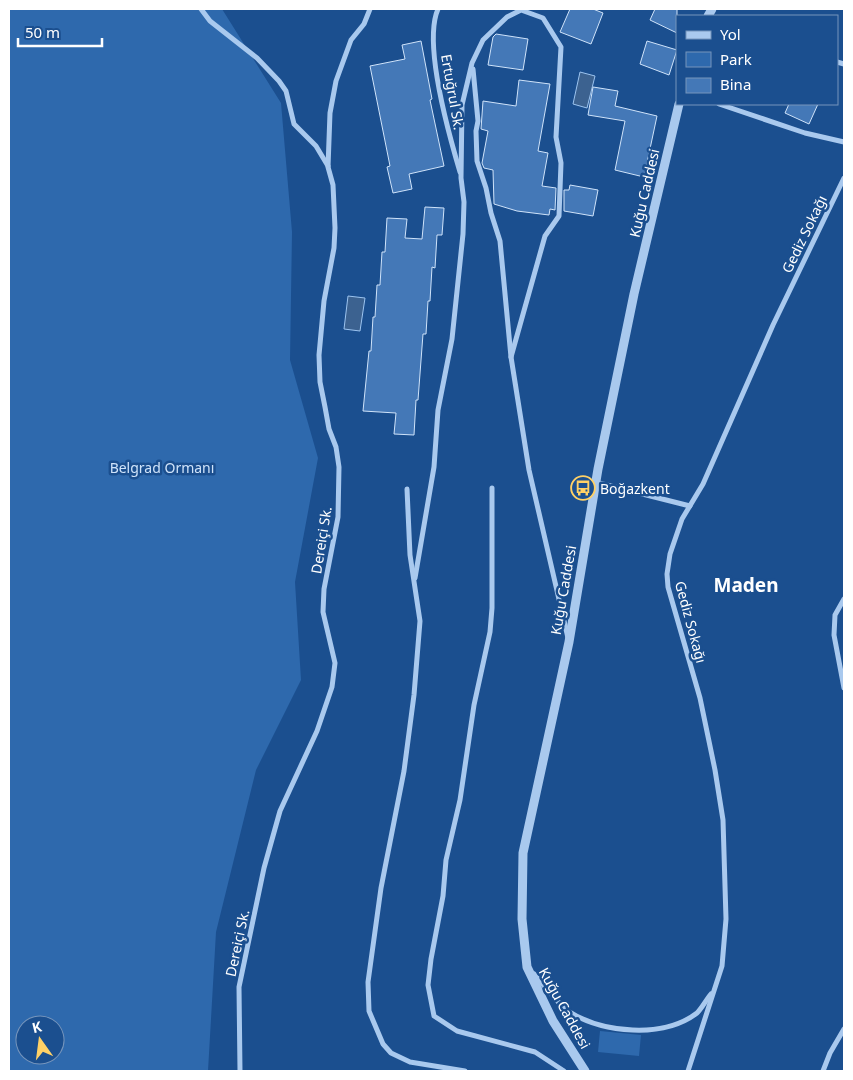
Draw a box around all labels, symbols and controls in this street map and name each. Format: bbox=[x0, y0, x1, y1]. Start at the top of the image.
scale bar bbox=[18, 15, 101, 47]
legend bbox=[676, 15, 838, 105]
text: 50 m bbox=[25, 22, 60, 42]
text: Yol bbox=[720, 24, 741, 44]
text: Park bbox=[720, 49, 752, 69]
street label: Ertuğrul Sk. bbox=[437, 53, 469, 131]
text: Bina bbox=[720, 74, 751, 94]
street label: Kuğu Caddesi bbox=[625, 147, 663, 239]
street label: Gediz Sokağı bbox=[777, 192, 831, 276]
park label: Belgrad Ormanı bbox=[110, 458, 214, 477]
bus stop icon: Boğazkent bbox=[570, 475, 596, 501]
place label: Boğazkent bbox=[600, 479, 670, 498]
street label: Dereiçi Sk. bbox=[306, 505, 336, 575]
street label: Kuğu Caddesi bbox=[546, 544, 580, 636]
district label: Maden bbox=[714, 572, 779, 598]
street label: Gediz Sokağı bbox=[671, 579, 711, 665]
street label: Dereiçi Sk. bbox=[221, 908, 253, 978]
street label: Kuğu Caddesi bbox=[535, 964, 595, 1052]
north arrow bbox=[15, 1015, 65, 1065]
text: K bbox=[30, 1016, 44, 1037]

